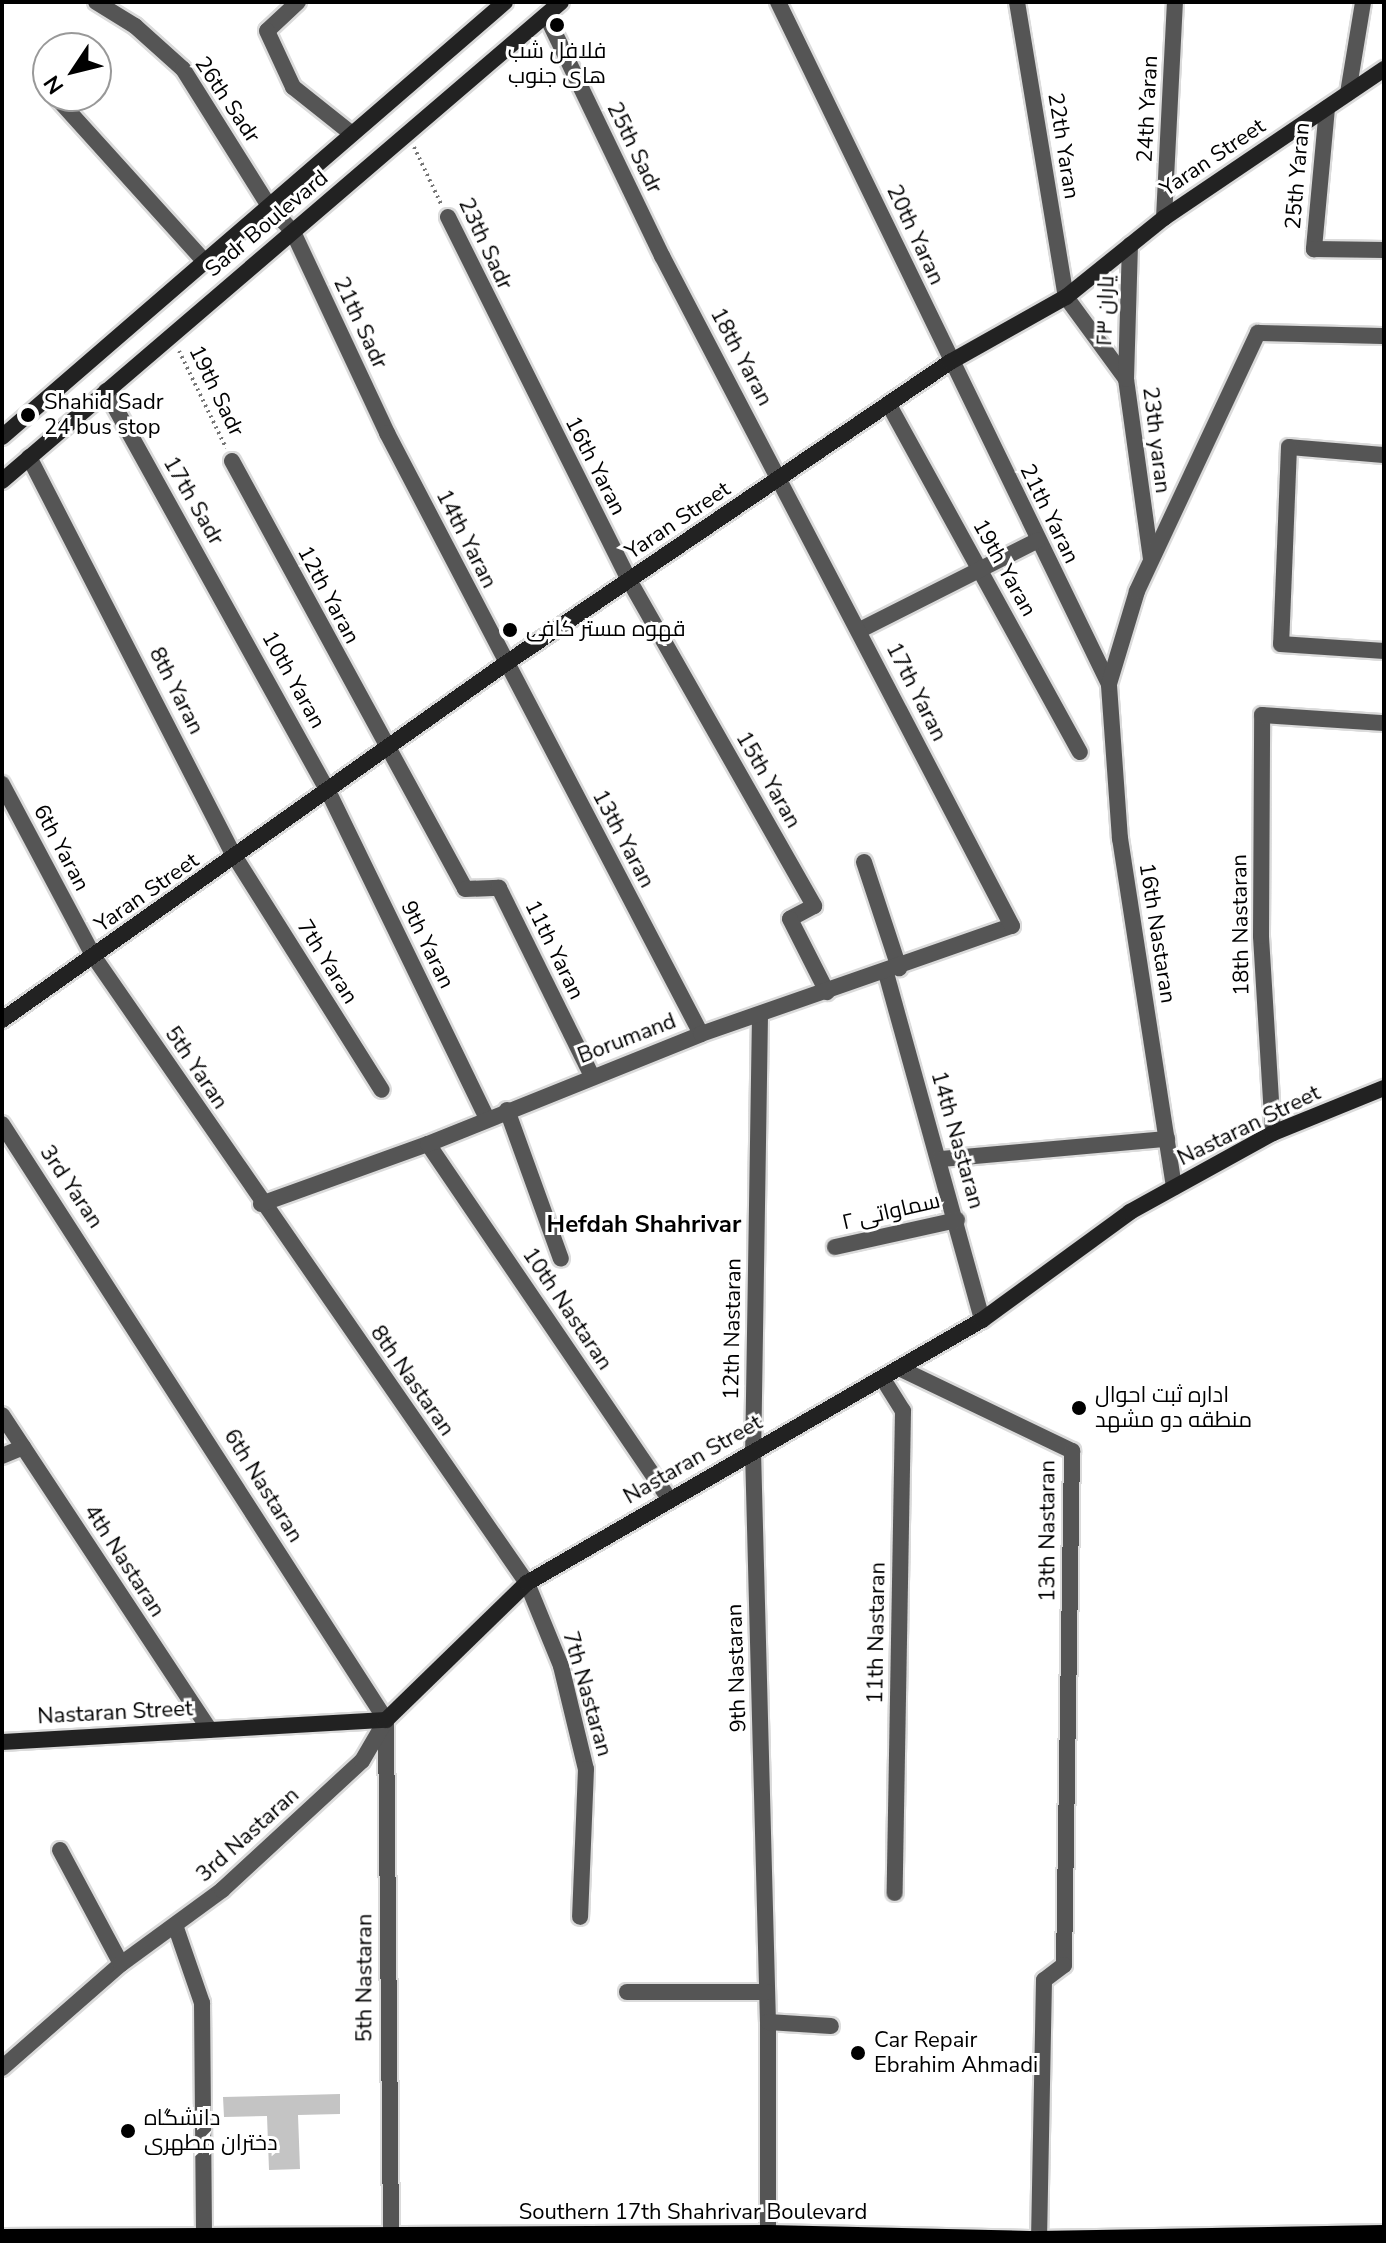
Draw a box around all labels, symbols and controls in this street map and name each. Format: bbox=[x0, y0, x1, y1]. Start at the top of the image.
marker: فلافل شب های جنوب bbox=[548, 16, 566, 34]
north arrow bbox=[32, 32, 112, 112]
place label: فلافل شب های جنوب bbox=[508, 38, 606, 90]
street label: 26th Sadr bbox=[189, 52, 265, 148]
street label: 24th Yaran bbox=[1132, 55, 1164, 163]
text: N bbox=[37, 69, 71, 100]
street label: 22th Yaran bbox=[1042, 91, 1084, 201]
street label: 25th Sadr bbox=[601, 98, 667, 198]
street label: Yaran Street bbox=[1156, 113, 1270, 203]
street label: 25th Yaran bbox=[1280, 121, 1316, 231]
street label: Sadr Boulevard bbox=[200, 165, 334, 283]
street label: 20th Yaran bbox=[880, 181, 950, 289]
street label: 23th Sadr bbox=[452, 194, 518, 294]
street label: 21th Sadr bbox=[327, 273, 393, 373]
street label: یاران ۲۳ bbox=[1092, 275, 1120, 347]
street label: 18th Yaran bbox=[704, 303, 778, 411]
street label: 19th Sadr bbox=[183, 341, 249, 441]
street label: 23th yaran bbox=[1136, 385, 1176, 495]
place label: Shahid Sadr 24 bus stop bbox=[44, 389, 164, 440]
marker: Shahid Sadr 24 bus stop bbox=[19, 406, 37, 424]
street label: 16th Yaran bbox=[559, 412, 631, 520]
street label: 17th Sadr bbox=[157, 452, 229, 550]
street label: 21th Yaran bbox=[1014, 460, 1084, 568]
street label: Yaran Street bbox=[621, 476, 735, 566]
street label: 14th Yaran bbox=[430, 485, 502, 593]
street label: 19th Yaran bbox=[966, 515, 1042, 621]
street label: 12th Yaran bbox=[291, 541, 365, 649]
place label: قهوه مستر کافی bbox=[526, 617, 686, 643]
marker: قهوه مستر کافی bbox=[501, 621, 519, 639]
street label: 10th Yaran bbox=[255, 627, 331, 733]
street label: 17th Yaran bbox=[880, 638, 952, 746]
street label: 8th Yaran bbox=[143, 643, 209, 739]
street label: 15th Yaran bbox=[730, 727, 806, 833]
street label: 13th Yaran bbox=[586, 785, 660, 893]
street label: 6th Yaran bbox=[27, 800, 95, 896]
street label: Yaran Street bbox=[90, 848, 204, 938]
street label: 18th Nastaran bbox=[1227, 854, 1255, 996]
street label: 16th Nastaran bbox=[1133, 861, 1181, 1005]
street label: 11th Yaran bbox=[519, 896, 589, 1004]
street label: 9th Yaran bbox=[395, 897, 459, 993]
street label: 7th Yaran bbox=[291, 915, 363, 1009]
street label: Borumand bbox=[574, 1008, 680, 1070]
street label: 5th Yaran bbox=[159, 1022, 233, 1114]
street label: 14th Nastaran bbox=[925, 1068, 989, 1212]
street label: Nastaran Street bbox=[1173, 1080, 1325, 1172]
street label: 3rd Yaran bbox=[34, 1140, 108, 1234]
street label: سماواتی ۲ bbox=[839, 1188, 943, 1236]
district label: Hefdah Shahrivar bbox=[547, 1211, 741, 1239]
street label: 10th Nastaran bbox=[516, 1243, 618, 1375]
street label: 12th Nastaran bbox=[719, 1258, 747, 1400]
street label: 8th Nastaran bbox=[364, 1321, 460, 1441]
place label: اداره ثبت احوال منطقه دو مشهد bbox=[1095, 1382, 1252, 1434]
marker: اداره ثبت احوال منطقه دو مشهد bbox=[1070, 1399, 1088, 1417]
street label: Nastaran Street bbox=[619, 1410, 767, 1510]
street label: 6th Nastaran bbox=[218, 1424, 308, 1548]
street label: 13th Nastaran bbox=[1035, 1460, 1061, 1602]
street label: 4th Nastaran bbox=[78, 1500, 170, 1622]
street label: 11th Nastaran bbox=[863, 1562, 891, 1704]
street label: 9th Nastaran bbox=[722, 1603, 752, 1733]
street label: 7th Nastaran bbox=[557, 1628, 617, 1760]
street label: Nastaran Street bbox=[37, 1696, 193, 1730]
street label: 3rd Nastaran bbox=[191, 1782, 305, 1888]
street label: 5th Nastaran bbox=[352, 1914, 378, 2042]
place label: Car Repair Ebrahim Ahmadi bbox=[874, 2027, 1038, 2078]
marker: Car Repair Ebrahim Ahmadi bbox=[849, 2044, 867, 2062]
place label: دانشگاه دختران مطهری bbox=[144, 2105, 278, 2156]
marker: دانشگاه دختران مطهری bbox=[119, 2122, 137, 2140]
street label: Southern 17th Shahrivar Boulevard bbox=[519, 2200, 867, 2226]

